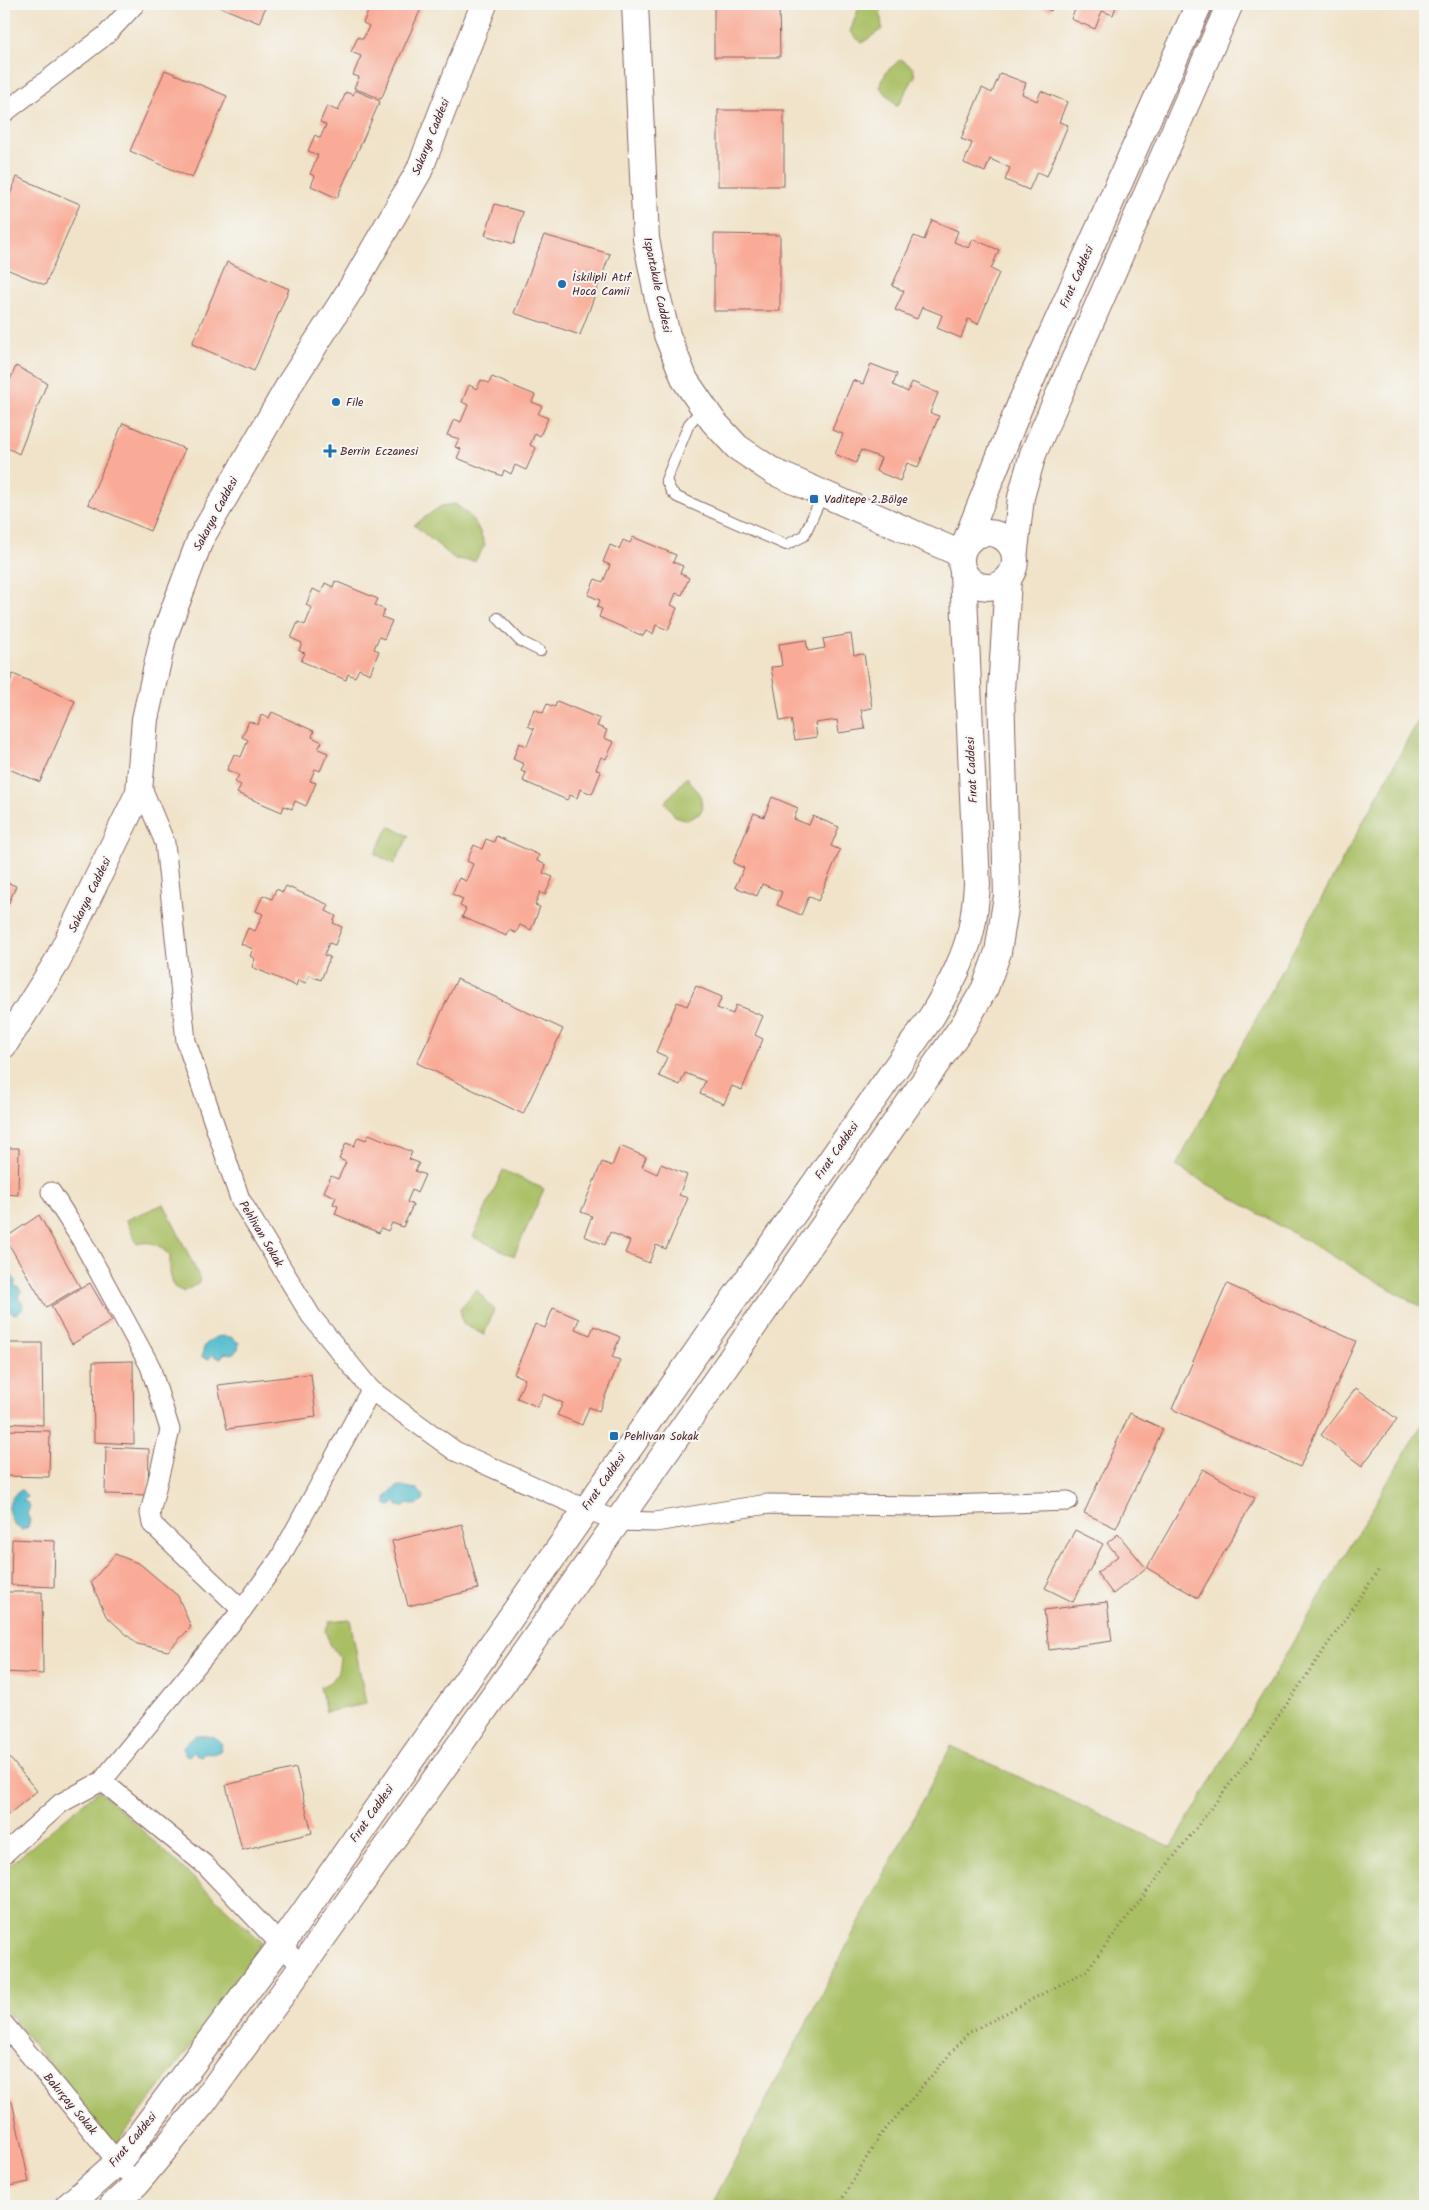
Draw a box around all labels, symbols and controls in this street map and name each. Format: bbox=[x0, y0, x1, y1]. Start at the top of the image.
street label: Sakarya Caddesi bbox=[407, 95, 455, 178]
street label: Ispartakule Caddesi bbox=[638, 236, 677, 336]
street label: Fırat Caddesi bbox=[1055, 242, 1100, 311]
place label: İskilipli Atıf Hoca Camii bbox=[572, 268, 633, 301]
marker: İskilipli Atıf Hoca Camii bbox=[556, 278, 568, 290]
place label: File bbox=[346, 393, 364, 412]
marker: File bbox=[330, 396, 342, 408]
place label: Berrin Eczanesi bbox=[340, 442, 419, 461]
marker: Berrin Eczanesi bbox=[324, 445, 336, 457]
street label: Sakarya Caddesi bbox=[188, 473, 244, 554]
place label: Vaditepe 2.Bölge bbox=[824, 490, 908, 509]
marker: Vaditepe 2.Bölge bbox=[808, 493, 820, 505]
street label: Fırat Caddesi bbox=[961, 735, 983, 804]
street label: Sakarya Caddesi bbox=[64, 853, 117, 936]
street label: Fırat Caddesi bbox=[810, 1117, 865, 1184]
street label: Pehlivan Sokak bbox=[234, 1197, 289, 1271]
place label: Pehlivan Sokak bbox=[624, 1427, 699, 1446]
marker: Pehlivan Sokak bbox=[608, 1430, 620, 1442]
street label: Fırat Caddesi bbox=[577, 1448, 632, 1515]
street label: Fırat Caddesi bbox=[345, 1780, 400, 1847]
street label: Bakırçay Sokak bbox=[38, 2069, 102, 2140]
street label: Fırat Caddesi bbox=[104, 2108, 162, 2172]

